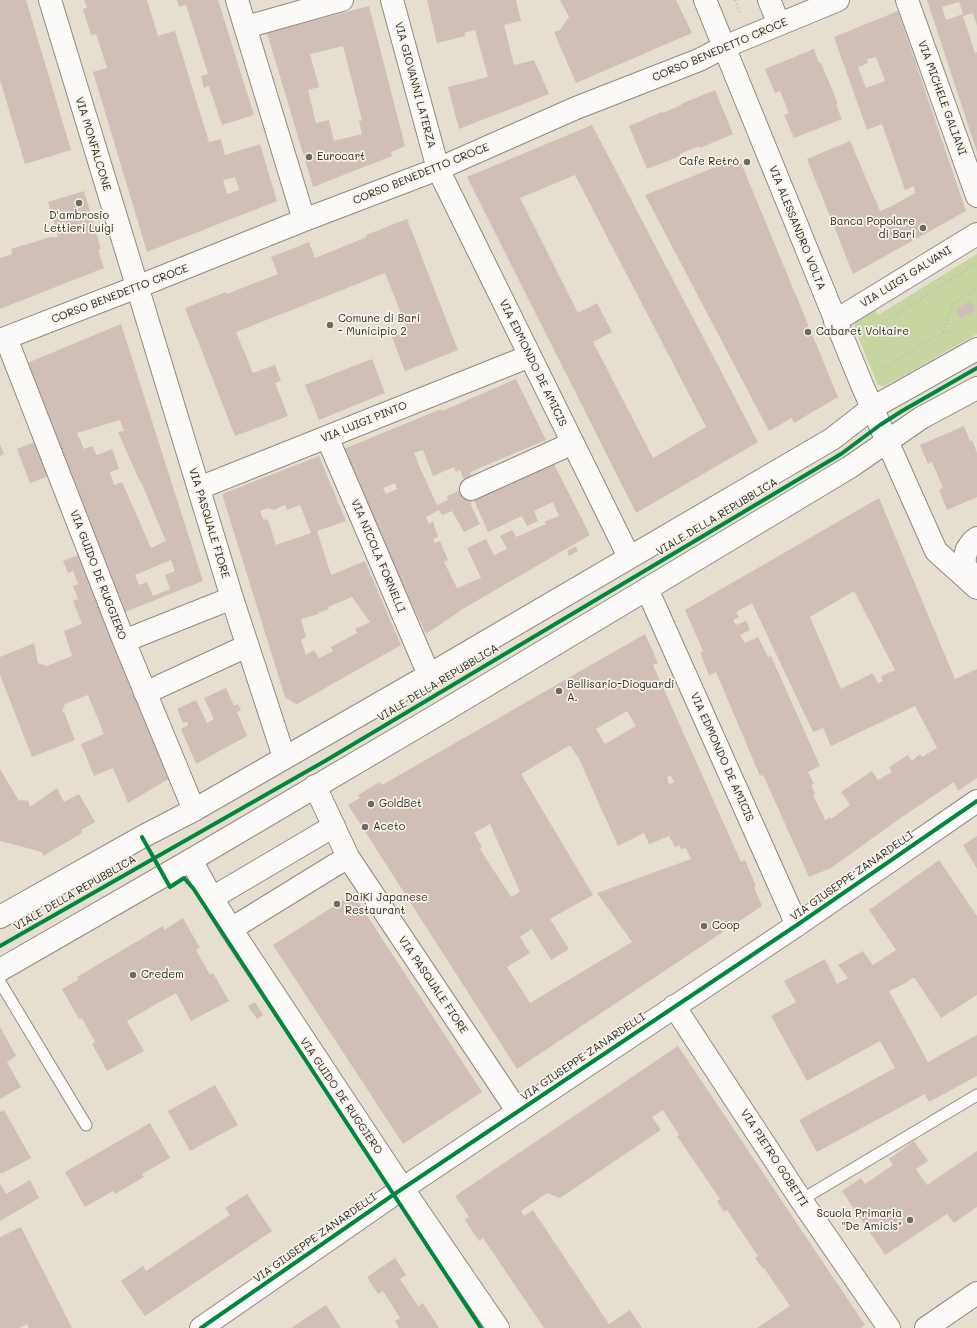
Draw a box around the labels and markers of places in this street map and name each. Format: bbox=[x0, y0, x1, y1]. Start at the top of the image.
place label: Eurocart bbox=[317, 150, 365, 164]
marker: Eurocart bbox=[304, 152, 314, 162]
place label: Cafe Retrò bbox=[679, 155, 739, 169]
marker: Cafe Retrò bbox=[742, 157, 752, 167]
marker: D'ambrosio Lettieri Luigi bbox=[74, 198, 84, 208]
place label: D'ambrosio Lettieri Luigi bbox=[44, 209, 114, 235]
place label: Banca Popolare di Bari bbox=[830, 215, 915, 241]
marker: Banca Popolare di Bari bbox=[918, 223, 928, 233]
place label: Comune di Bari - Municipio 2 bbox=[338, 312, 420, 338]
marker: Comune di Bari - Municipio 2 bbox=[325, 320, 335, 330]
place label: Cabaret Voltaire bbox=[816, 325, 909, 339]
marker: Cabaret Voltaire bbox=[803, 327, 813, 337]
place label: Bellisario-Dioguardi A. bbox=[567, 678, 674, 704]
marker: Bellisario-Dioguardi A. bbox=[554, 686, 564, 696]
place label: GoldBet bbox=[379, 797, 422, 811]
marker: GoldBet bbox=[366, 799, 376, 809]
place label: Aceto bbox=[373, 820, 405, 834]
marker: Aceto bbox=[360, 822, 370, 832]
place label: DaiKi Japanese Restaurant bbox=[345, 891, 428, 917]
marker: DaiKi Japanese Restaurant bbox=[332, 899, 342, 909]
place label: Coop bbox=[712, 919, 740, 933]
marker: Coop bbox=[699, 921, 709, 931]
place label: Credem bbox=[141, 968, 184, 982]
marker: Credem bbox=[128, 970, 138, 980]
place label: Scuola Primaria "De Amicis" bbox=[817, 1207, 902, 1233]
marker: Scuola Primaria "De Amicis" bbox=[905, 1215, 915, 1225]

